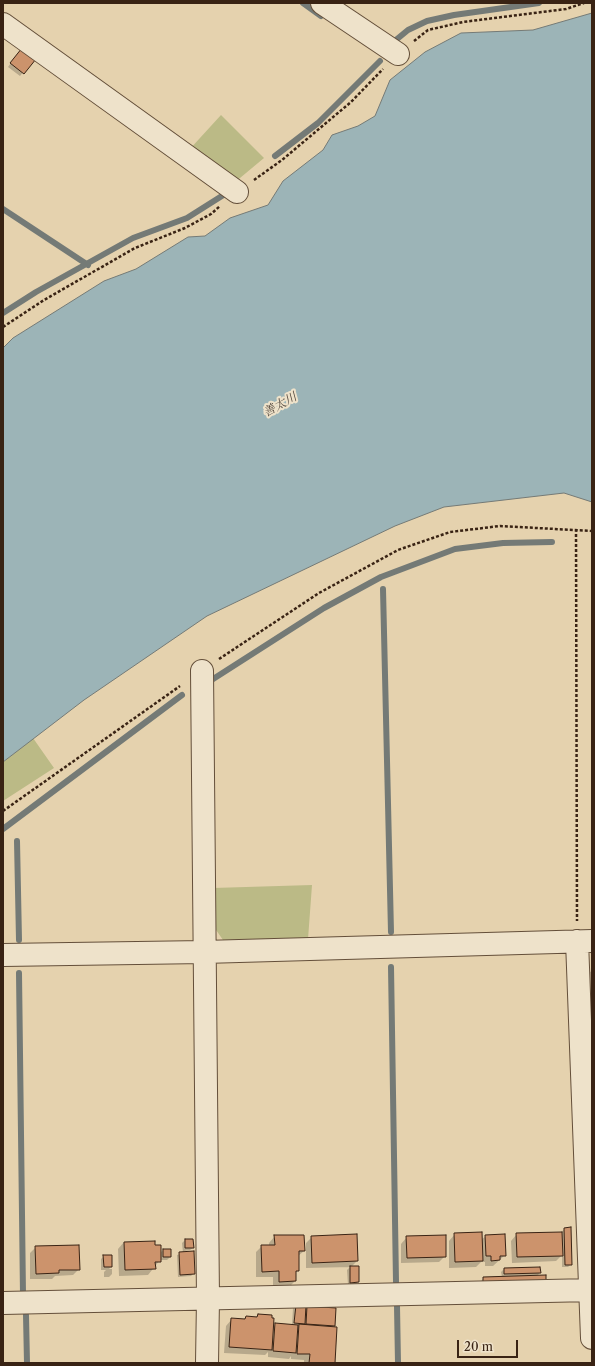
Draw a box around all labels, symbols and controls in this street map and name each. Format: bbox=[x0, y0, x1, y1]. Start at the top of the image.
water label: 善太川 bbox=[261, 390, 299, 420]
scale bar bbox=[459, 1332, 520, 1358]
text: 20 m bbox=[464, 1339, 493, 1354]

